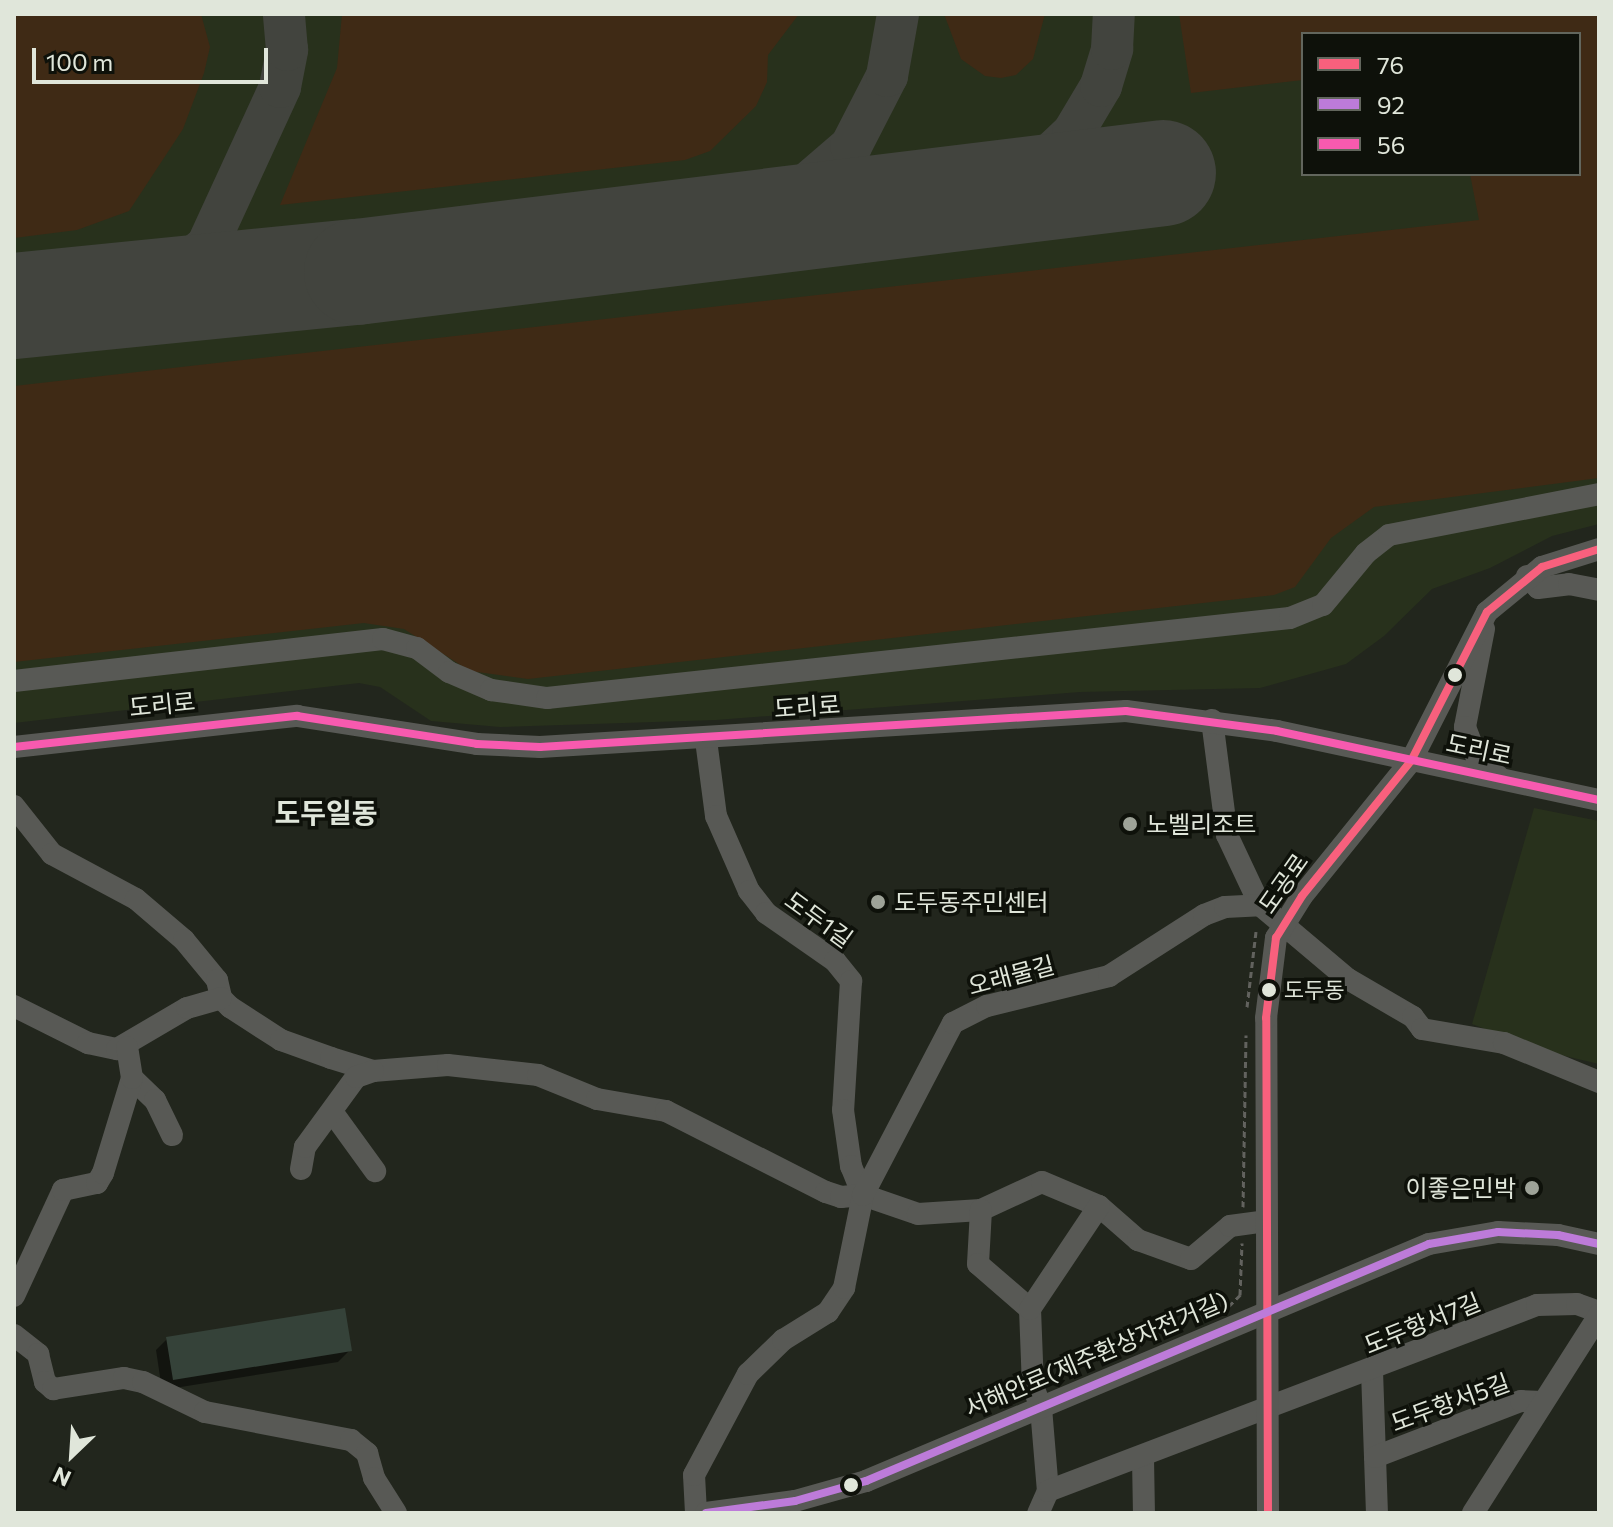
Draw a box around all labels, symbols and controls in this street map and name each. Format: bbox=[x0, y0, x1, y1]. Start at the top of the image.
scale bar bbox=[36, 32, 272, 82]
legend bbox=[1301, 32, 1581, 176]
text: 100 m bbox=[46, 47, 113, 76]
text: 76 bbox=[1377, 50, 1404, 79]
text: 92 bbox=[1377, 90, 1405, 119]
text: 56 bbox=[1377, 130, 1405, 159]
unlabelled marker bbox=[1447, 667, 1463, 683]
street label: 도리로 bbox=[128, 686, 196, 722]
street label: 도리로 bbox=[773, 689, 841, 723]
street label: 도리로 bbox=[1444, 728, 1514, 770]
district label: 도두일동 bbox=[274, 795, 378, 829]
place label: 노벨리조트 bbox=[1146, 810, 1256, 838]
marker: 노벨리조트 bbox=[1121, 815, 1139, 833]
street label: 도공로 bbox=[1252, 848, 1314, 918]
street label: 도두1길 bbox=[780, 885, 858, 953]
place label: 도두동주민센터 bbox=[894, 888, 1049, 916]
marker: 도두동주민센터 bbox=[869, 893, 887, 911]
street label: 오래물길 bbox=[965, 950, 1057, 1000]
place label: 도두동 bbox=[1284, 977, 1345, 1003]
marker: 도두동 bbox=[1261, 982, 1277, 998]
place label: 이좋은민박 bbox=[1406, 1174, 1516, 1202]
marker: 이좋은민박 bbox=[1523, 1179, 1541, 1197]
street label: 서해안로(제주환상자전거길) bbox=[960, 1285, 1232, 1423]
street label: 도두항서7길 bbox=[1360, 1287, 1484, 1359]
street label: 도두항서5길 bbox=[1387, 1367, 1513, 1437]
north arrow bbox=[32, 1415, 112, 1495]
text: N bbox=[48, 1461, 75, 1493]
unlabelled marker bbox=[843, 1477, 859, 1493]

